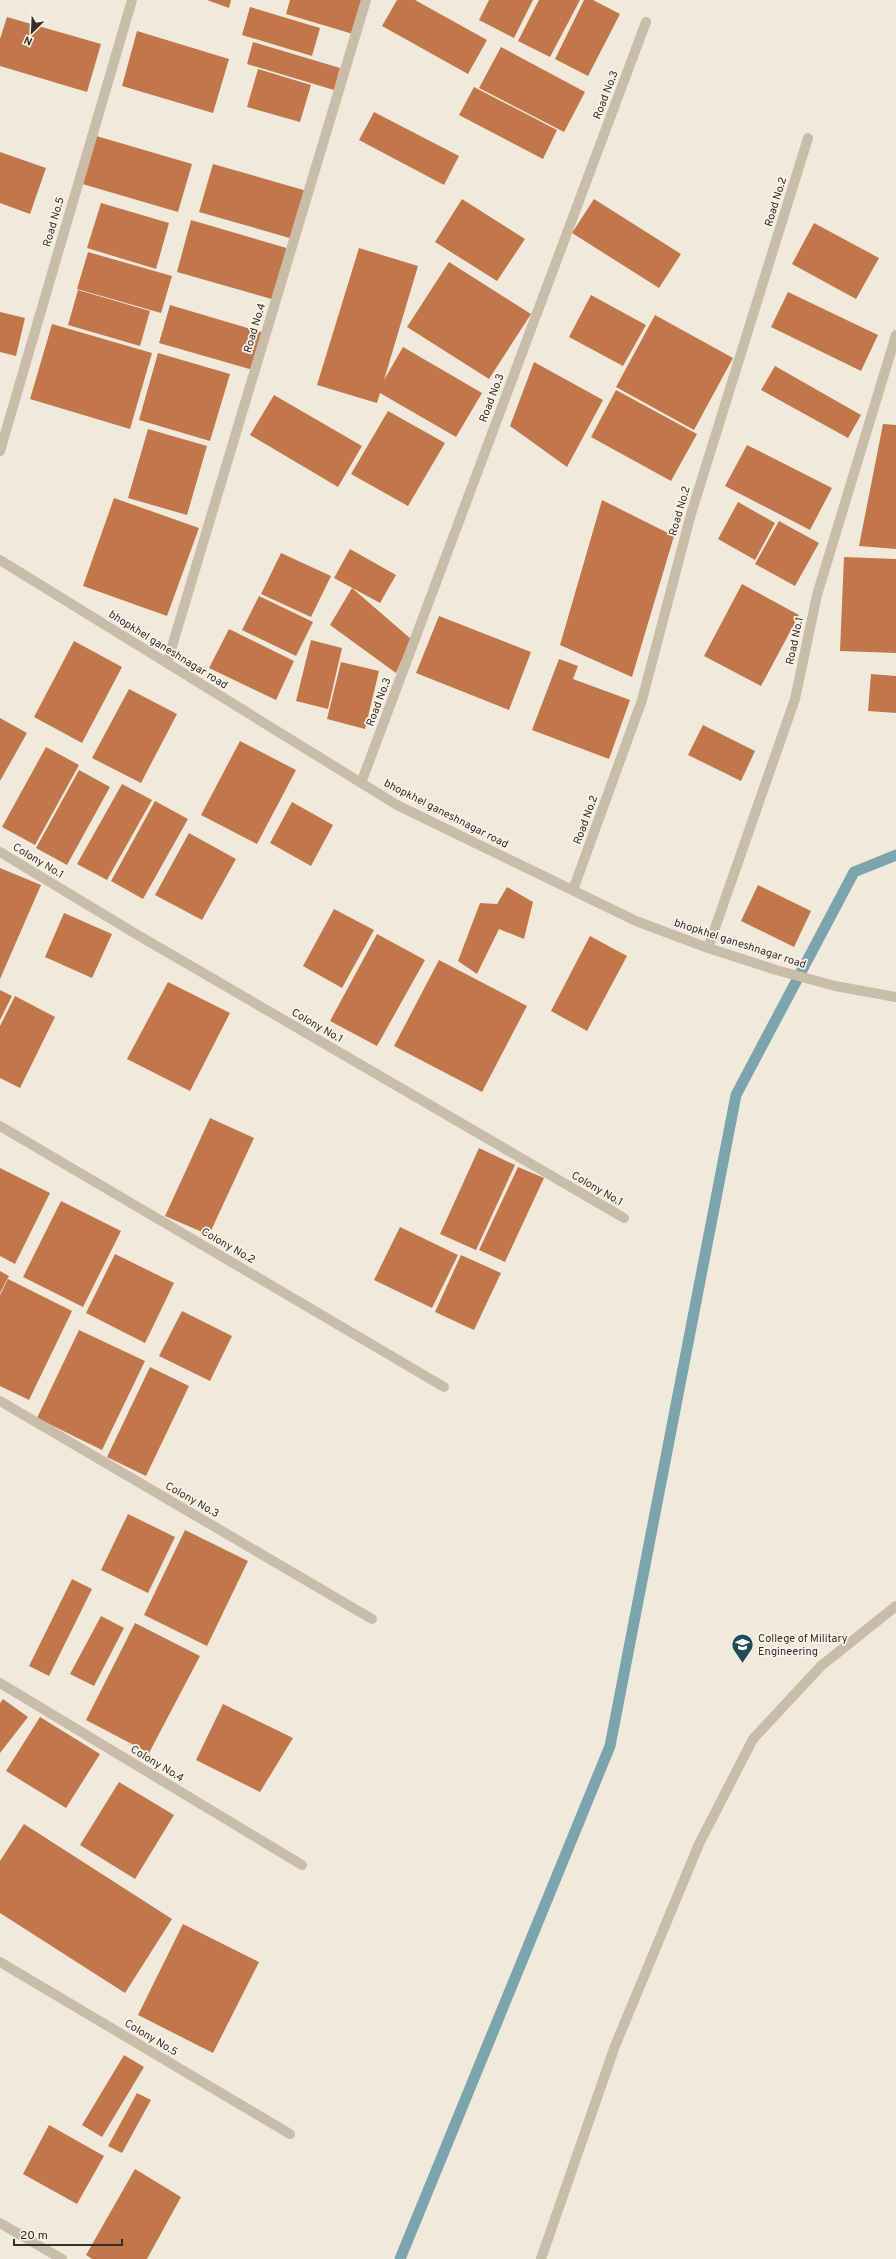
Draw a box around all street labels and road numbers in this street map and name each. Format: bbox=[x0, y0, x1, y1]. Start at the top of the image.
street label: Road No.3 bbox=[590, 69, 622, 121]
street label: Road No.2 bbox=[762, 176, 790, 228]
street label: Road No.5 bbox=[40, 195, 68, 249]
street label: Road No.4 bbox=[241, 301, 269, 355]
street label: Road No.3 bbox=[476, 372, 508, 424]
street label: Road No.2 bbox=[666, 484, 694, 538]
street label: bhopkhel ganeshnagar road bbox=[106, 608, 230, 692]
street label: Road No.1 bbox=[783, 616, 807, 666]
street label: Road No.3 bbox=[363, 676, 395, 728]
street label: bhopkhel ganeshnagar road bbox=[381, 776, 511, 852]
street label: Road No.2 bbox=[571, 794, 601, 846]
street label: Colony No.1 bbox=[10, 840, 66, 882]
street label: bhopkhel ganeshnagar road bbox=[672, 916, 808, 972]
street label: Colony No.1 bbox=[289, 1006, 345, 1046]
street label: Colony No.1 bbox=[569, 1169, 625, 1209]
street label: Colony No.2 bbox=[199, 1225, 257, 1267]
street label: Colony No.3 bbox=[163, 1479, 221, 1521]
street label: Colony No.4 bbox=[128, 1743, 186, 1786]
street label: Colony No.5 bbox=[122, 2017, 180, 2060]

